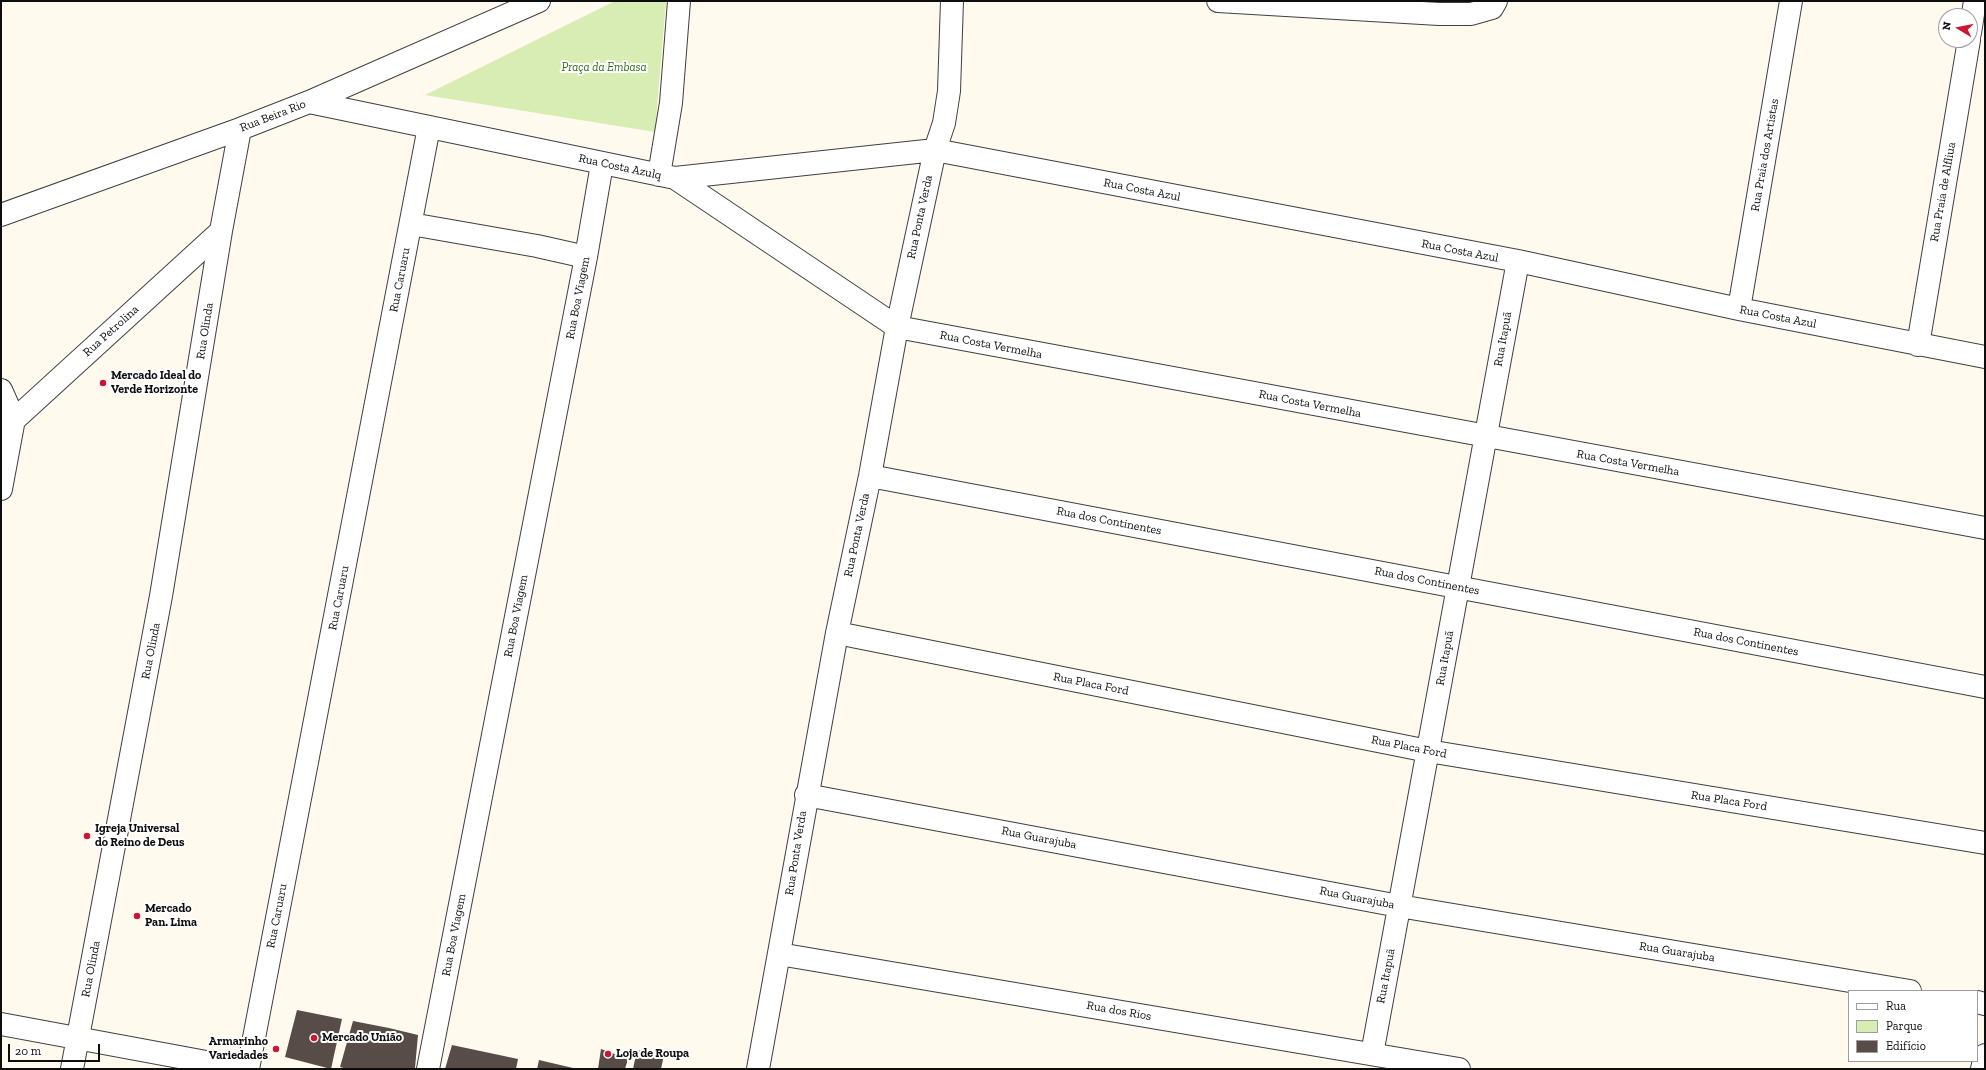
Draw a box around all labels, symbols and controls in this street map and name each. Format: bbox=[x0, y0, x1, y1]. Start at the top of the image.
north arrow bbox=[1938, 8, 1978, 48]
text: N bbox=[1940, 21, 1954, 31]
park label: Praça da Embasa bbox=[561, 61, 647, 75]
street label: Rua Beira Rio bbox=[238, 97, 308, 135]
street label: Rua Praia dos Artistas bbox=[1748, 97, 1782, 213]
street label: Rua Praia de Alfliua bbox=[1927, 141, 1959, 243]
street label: Rua Costa Azulq bbox=[577, 151, 663, 183]
street label: Rua Ponta Verda bbox=[904, 174, 936, 260]
street label: Rua Costa Azul bbox=[1102, 175, 1182, 205]
street label: Rua Costa Azul bbox=[1420, 236, 1500, 266]
street label: Rua Caruaru bbox=[387, 246, 413, 314]
street label: Rua Boa Viagem bbox=[563, 255, 593, 341]
street label: Rua Petrolina bbox=[80, 302, 142, 360]
street label: Rua Olinda bbox=[193, 302, 217, 360]
street label: Rua Costa Azul bbox=[1738, 302, 1818, 332]
street label: Rua Itapuã bbox=[1491, 310, 1515, 368]
street label: Rua Costa Vermelha bbox=[939, 328, 1043, 362]
place label: Mercado Ideal do Verde Horizonte bbox=[111, 369, 201, 397]
marker: Mercado Ideal do Verde Horizonte bbox=[98, 378, 108, 388]
street label: Rua Costa Vermelha bbox=[1258, 387, 1362, 421]
street label: Rua Costa Vermelha bbox=[1575, 447, 1681, 479]
street label: Rua Ponta Verda bbox=[841, 492, 873, 578]
street label: Rua dos Continentes bbox=[1055, 504, 1163, 538]
street label: Rua Caruaru bbox=[326, 564, 352, 632]
street label: Rua dos Continentes bbox=[1373, 564, 1481, 598]
street label: Rua Boa Viagem bbox=[501, 573, 531, 659]
street label: Rua Olinda bbox=[138, 622, 164, 680]
street label: Rua dos Continentes bbox=[1692, 625, 1800, 659]
street label: Rua Itapuã bbox=[1433, 629, 1457, 687]
street label: Rua Placa Ford bbox=[1052, 670, 1130, 698]
street label: Rua Placa Ford bbox=[1370, 733, 1448, 761]
street label: Rua Placa Ford bbox=[1690, 788, 1768, 814]
street label: Rua Ponta Verda bbox=[782, 810, 810, 896]
place label: Igreja Universal do Reino de Deus bbox=[95, 822, 185, 850]
street label: Rua Guarajuba bbox=[1000, 824, 1078, 852]
marker: Igreja Universal do Reino de Deus bbox=[82, 831, 92, 841]
street label: Rua Caruaru bbox=[264, 882, 290, 950]
street label: Rua Guarajuba bbox=[1318, 884, 1396, 912]
street label: Rua Boa Viagem bbox=[439, 892, 469, 978]
place label: Mercado Pan. Lima bbox=[145, 902, 197, 930]
marker: Mercado Pan. Lima bbox=[132, 911, 142, 921]
street label: Rua Guarajuba bbox=[1638, 939, 1716, 965]
street label: Rua Olinda bbox=[78, 940, 104, 998]
street label: Rua Itapuã bbox=[1374, 947, 1398, 1005]
legend bbox=[1848, 990, 1978, 1062]
street label: Rua dos Rios bbox=[1085, 998, 1153, 1024]
text: Rua bbox=[1886, 999, 1906, 1013]
text: Parque bbox=[1886, 1019, 1922, 1033]
place label: Mercado União bbox=[322, 1031, 402, 1045]
marker: Mercado União bbox=[309, 1033, 319, 1043]
place label: Armarinho Variedades bbox=[209, 1035, 268, 1063]
scale bar bbox=[10, 1036, 102, 1062]
text: Edifício bbox=[1886, 1039, 1926, 1053]
text: 20 m bbox=[15, 1044, 41, 1058]
marker: Armarinho Variedades bbox=[271, 1044, 281, 1054]
place label: Loja de Roupa bbox=[616, 1047, 689, 1061]
marker: Loja de Roupa bbox=[603, 1049, 613, 1059]

